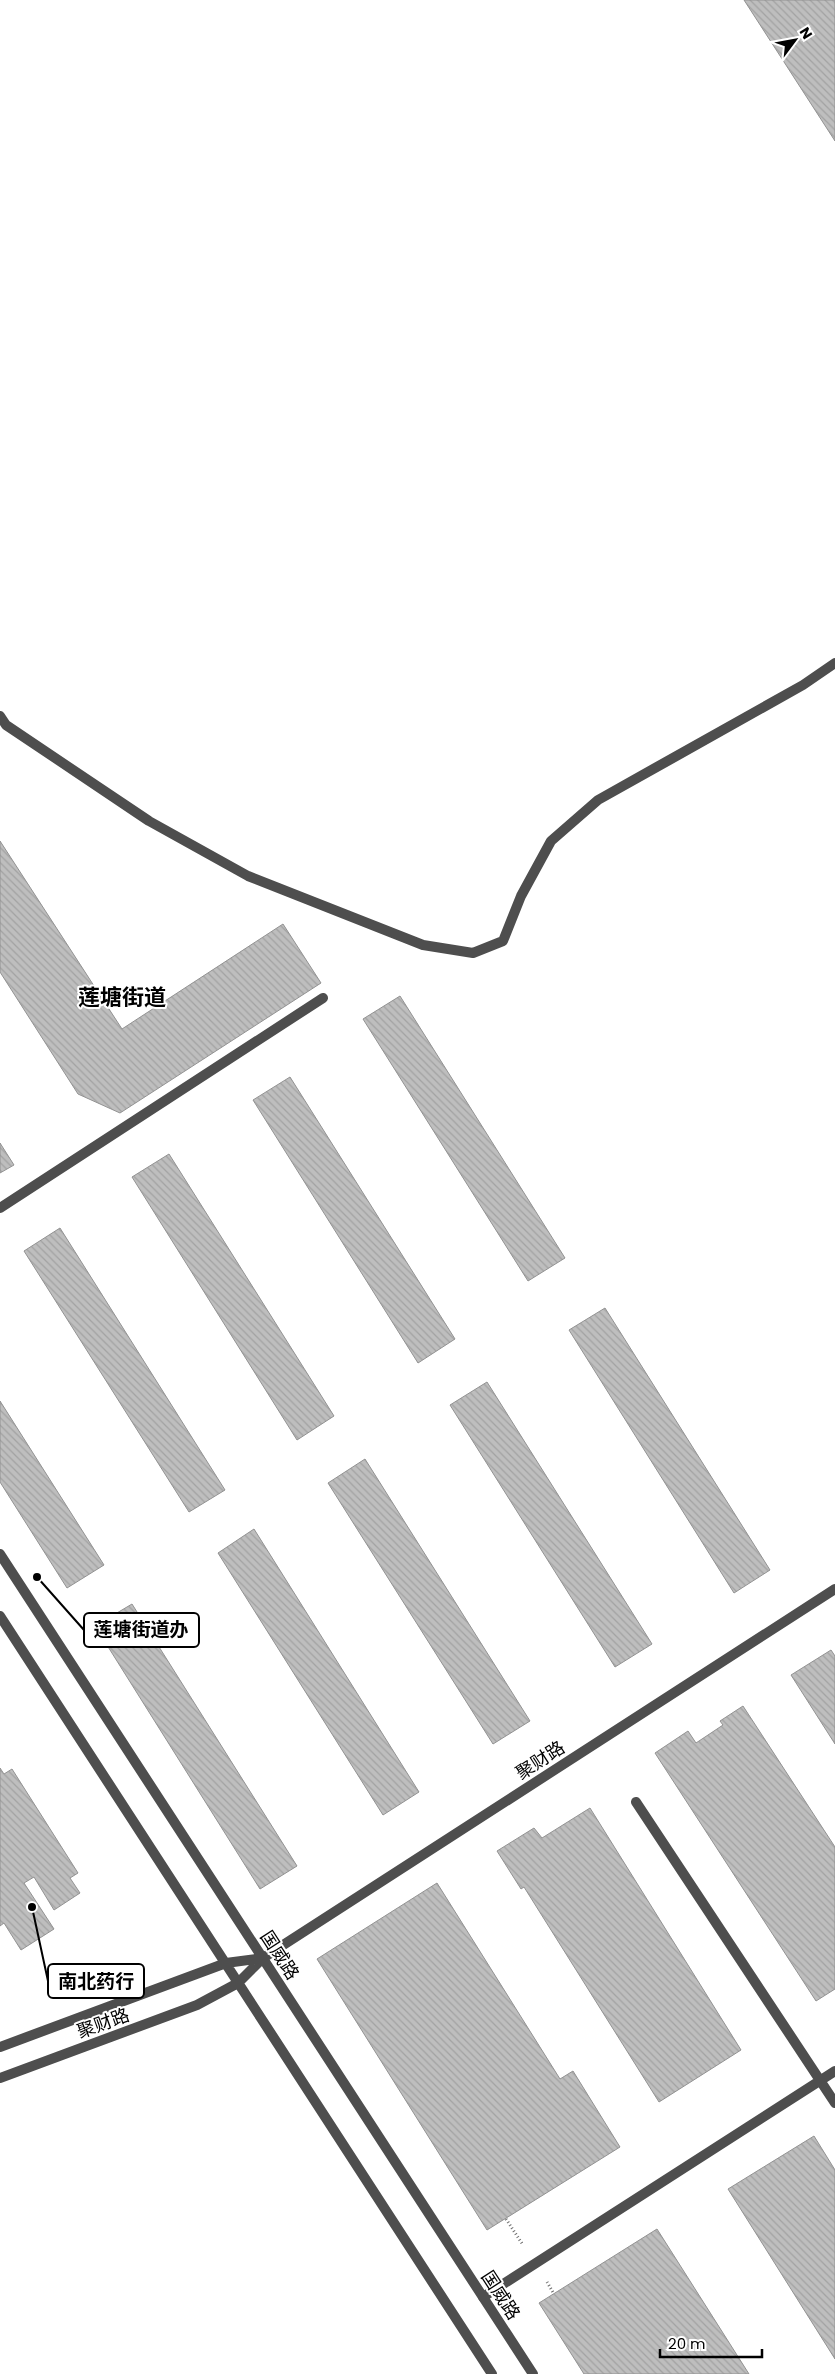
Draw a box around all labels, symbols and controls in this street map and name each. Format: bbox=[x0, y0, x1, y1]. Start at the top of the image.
north arrow bbox=[770, 15, 820, 65]
text: N bbox=[795, 23, 817, 43]
district label: 莲塘街道 bbox=[78, 982, 166, 1013]
callout: 莲塘街道办 bbox=[84, 1613, 199, 1647]
text: 莲塘街道办 bbox=[93, 1616, 189, 1643]
street label: 聚财路 bbox=[511, 1735, 569, 1785]
street label: 国威路 bbox=[255, 1926, 305, 1984]
callout: 南北药行 bbox=[48, 1964, 144, 1998]
text: 南北药行 bbox=[58, 1968, 134, 1995]
street label: 聚财路 bbox=[73, 2002, 133, 2044]
street label: 国威路 bbox=[476, 2266, 526, 2324]
scale bar bbox=[660, 2326, 762, 2358]
text: 20 m bbox=[668, 2333, 706, 2354]

